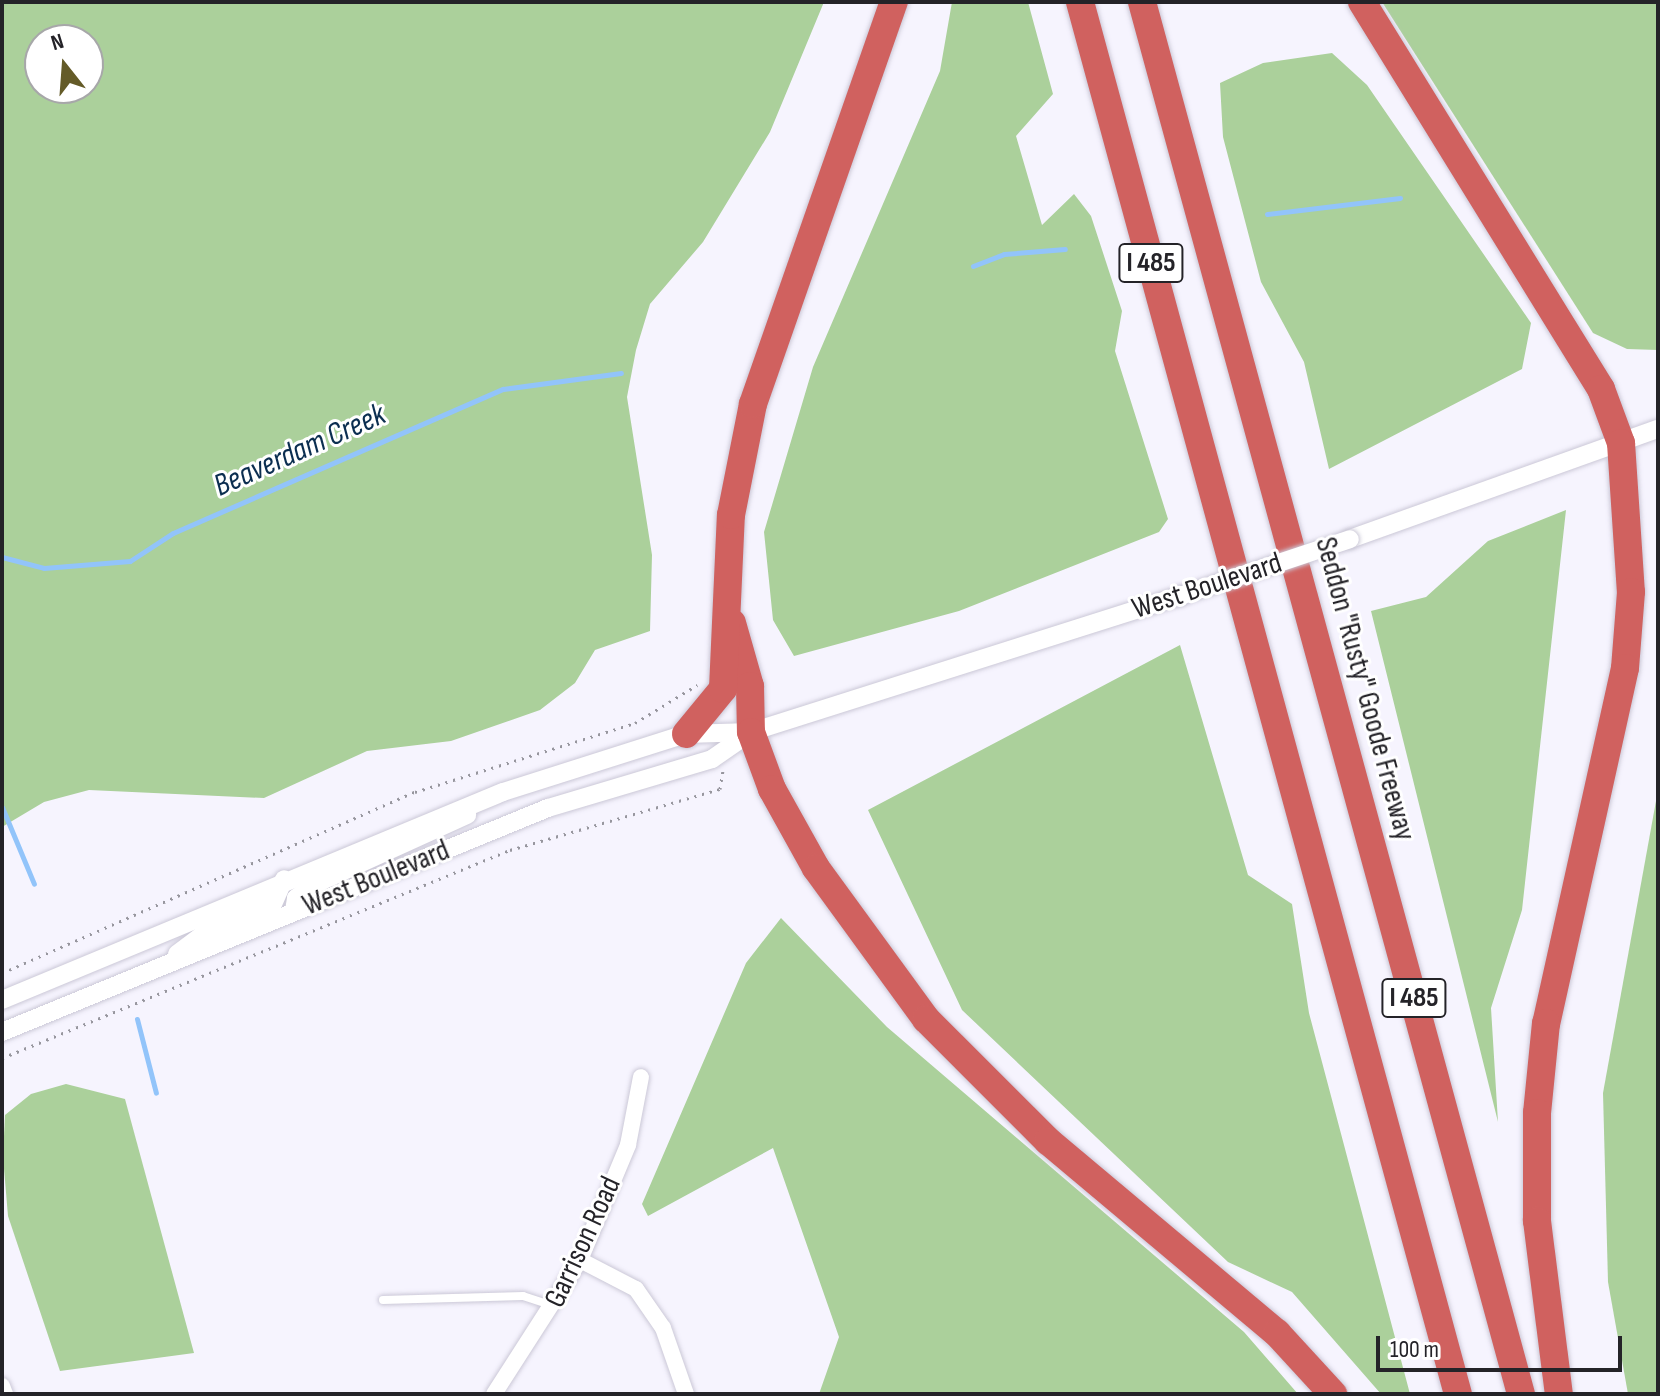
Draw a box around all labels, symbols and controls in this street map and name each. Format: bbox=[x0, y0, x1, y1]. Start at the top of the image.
north arrow bbox=[24, 24, 104, 104]
text: N bbox=[48, 28, 67, 57]
road number: I 485 bbox=[1117, 239, 1185, 287]
water label: Beaverdam Creek bbox=[208, 396, 392, 506]
street label: Seddon "Rusty" Goode Freeway bbox=[1307, 533, 1423, 845]
street label: West Boulevard bbox=[1128, 545, 1286, 627]
street label: West Boulevard bbox=[297, 832, 455, 924]
road number: I 485 bbox=[1380, 974, 1448, 1022]
street label: Garrison Road bbox=[537, 1171, 629, 1313]
scale bar bbox=[1380, 1320, 1626, 1370]
text: 100 m bbox=[1390, 1335, 1439, 1364]

